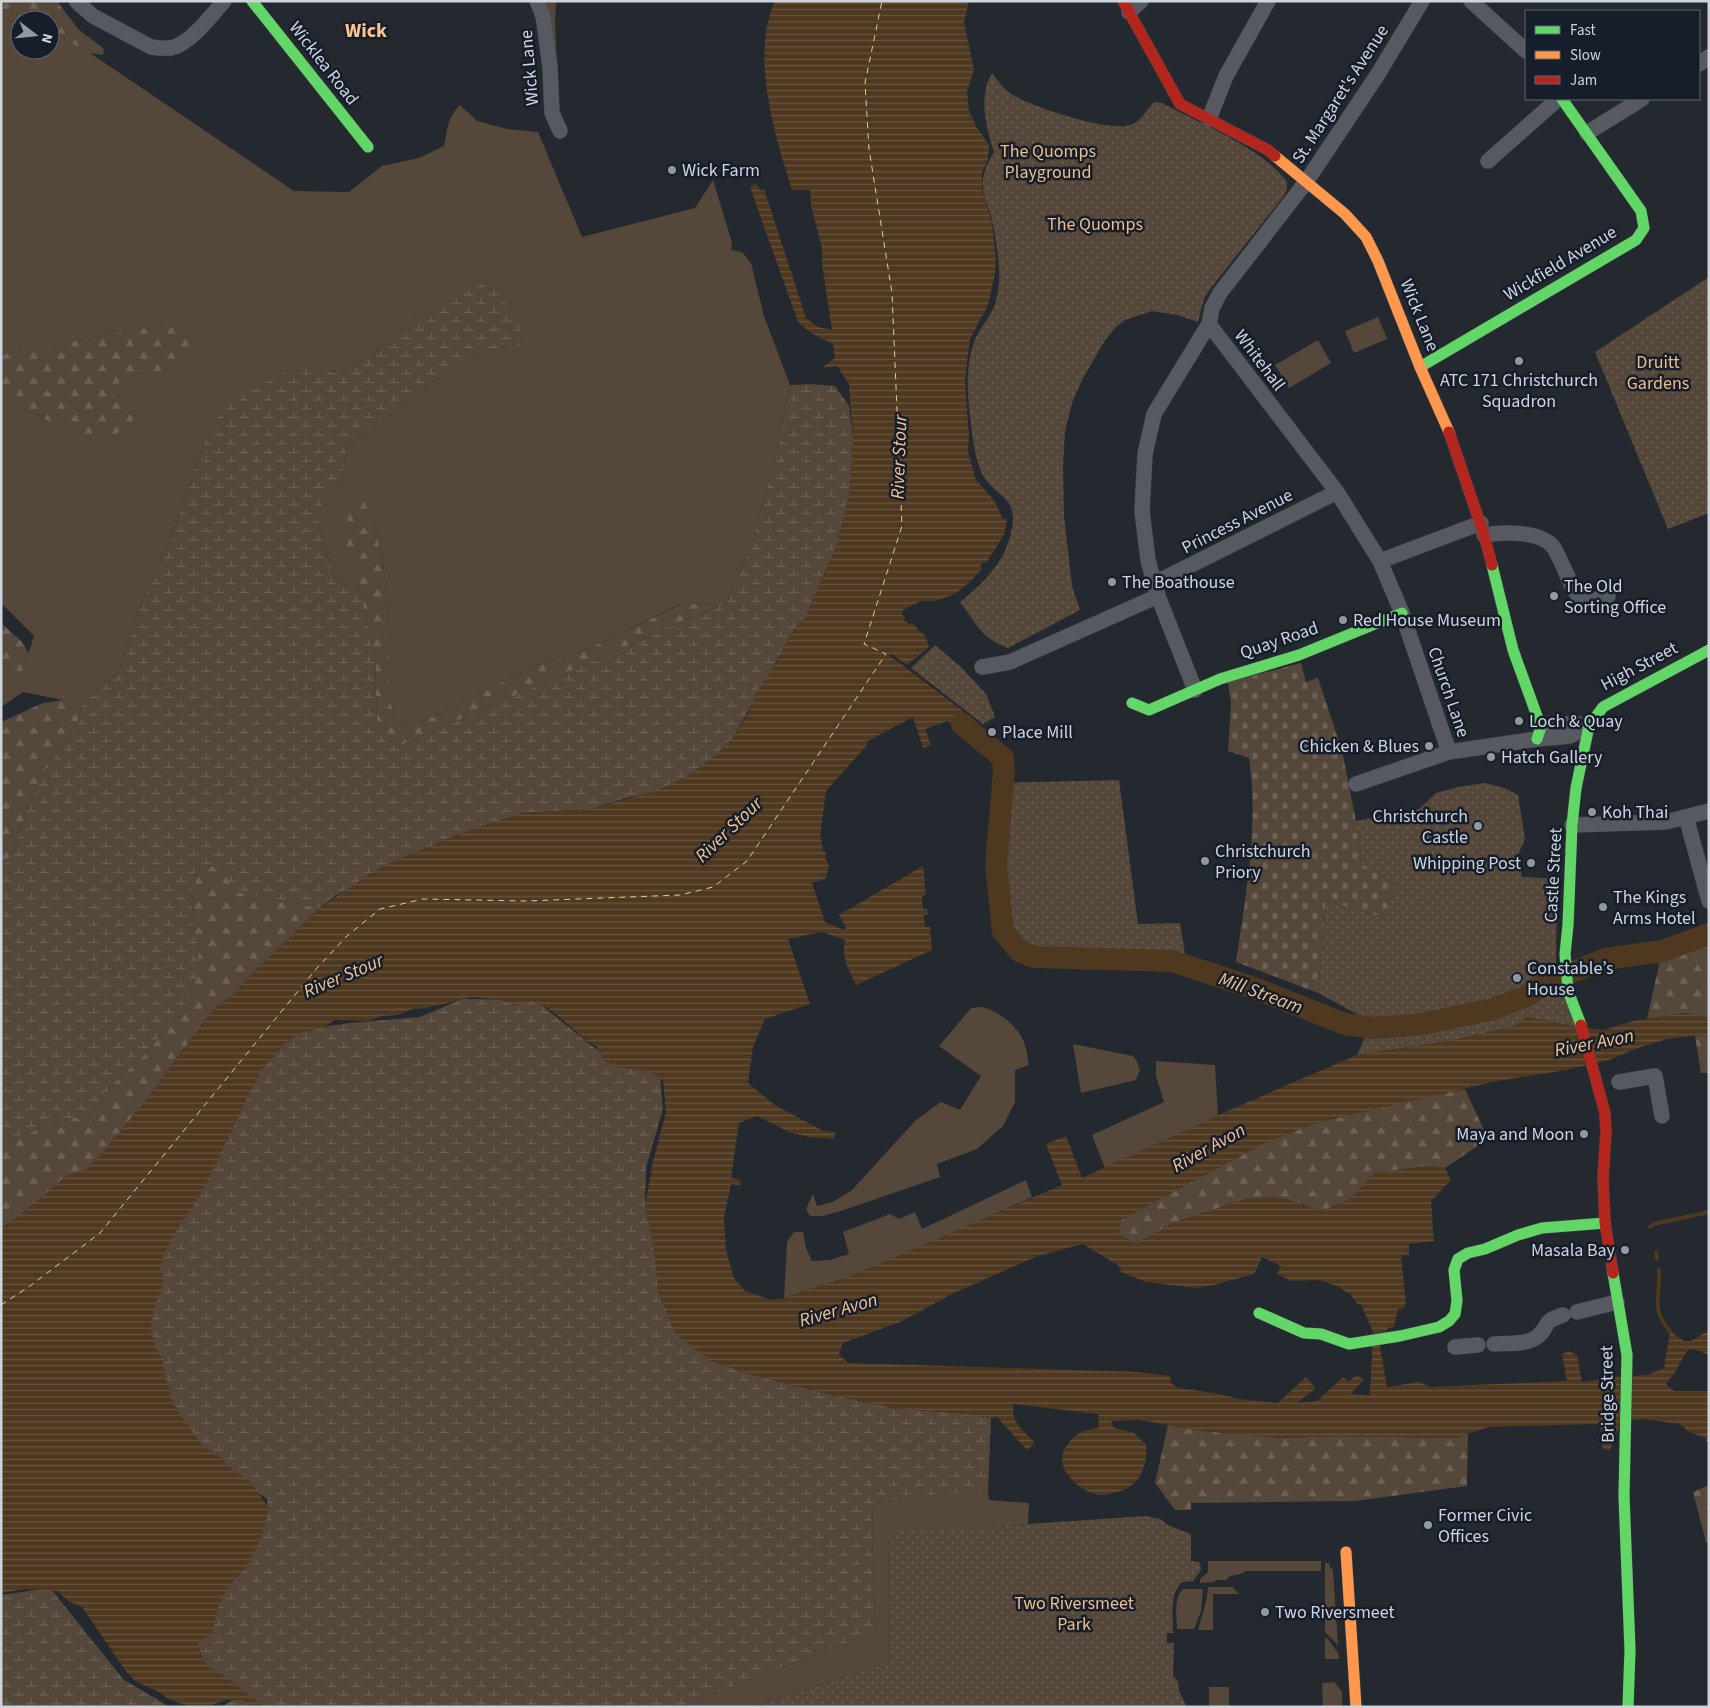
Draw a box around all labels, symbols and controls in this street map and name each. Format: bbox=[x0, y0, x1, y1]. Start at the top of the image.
north arrow bbox=[10, 10, 60, 60]
legend bbox=[1525, 10, 1700, 100]
street label: Wicklea Road bbox=[283, 16, 364, 111]
district label: Wick bbox=[345, 17, 387, 45]
street label: St. Margaret's Avenue bbox=[1286, 20, 1395, 169]
text: Fast bbox=[1570, 20, 1596, 41]
street label: Wick Lane bbox=[514, 29, 545, 107]
text: N bbox=[36, 31, 57, 46]
text: Slow bbox=[1570, 45, 1601, 66]
text: Jam bbox=[1570, 70, 1597, 91]
park label: The Quomps Playground bbox=[1000, 139, 1096, 185]
place label: Wick Farm bbox=[682, 158, 760, 183]
marker: Wick Farm bbox=[666, 164, 678, 176]
park label: The Quomps bbox=[1047, 212, 1143, 237]
street label: Wickfield Avenue bbox=[1499, 220, 1622, 307]
street label: Wick Lane bbox=[1394, 275, 1445, 355]
street label: Whitehall bbox=[1228, 324, 1291, 396]
park label: Druitt Gardens bbox=[1627, 350, 1689, 396]
marker: ATC 171 Christchurch Squadron bbox=[1513, 355, 1525, 367]
place label: ATC 171 Christchurch Squadron bbox=[1440, 368, 1598, 414]
water label: River Stour bbox=[885, 413, 915, 500]
street label: Princess Avenue bbox=[1177, 483, 1297, 560]
place label: The Boathouse bbox=[1122, 570, 1235, 595]
place label: The Old Sorting Office bbox=[1564, 574, 1666, 620]
marker: The Boathouse bbox=[1106, 576, 1118, 588]
marker: The Old Sorting Office bbox=[1548, 590, 1560, 602]
place label: Red House Museum bbox=[1353, 608, 1501, 633]
marker: Red House Museum bbox=[1337, 614, 1349, 626]
street label: Quay Road bbox=[1237, 615, 1322, 666]
street label: High Street bbox=[1596, 636, 1682, 697]
street label: Church Lane bbox=[1421, 644, 1476, 741]
place label: Loch & Quay bbox=[1529, 709, 1623, 734]
marker: Loch & Quay bbox=[1513, 715, 1525, 727]
place label: Place Mill bbox=[1002, 720, 1073, 745]
marker: Place Mill bbox=[986, 726, 998, 738]
place label: Chicken & Blues bbox=[1299, 734, 1419, 759]
marker: Chicken & Blues bbox=[1423, 740, 1435, 752]
place label: Hatch Gallery bbox=[1501, 745, 1603, 770]
marker: Hatch Gallery bbox=[1485, 751, 1497, 763]
water label: River Stour bbox=[689, 790, 770, 869]
place label: Koh Thai bbox=[1602, 800, 1668, 825]
place label: Christchurch Castle bbox=[1372, 804, 1468, 850]
marker: Koh Thai bbox=[1586, 806, 1598, 818]
marker: Christchurch Castle bbox=[1472, 820, 1484, 832]
street label: Castle Street bbox=[1539, 827, 1568, 923]
place label: Christchurch Priory bbox=[1215, 839, 1311, 885]
place label: Whipping Post bbox=[1413, 851, 1521, 876]
marker: Christchurch Priory bbox=[1199, 855, 1211, 867]
marker: Whipping Post bbox=[1525, 857, 1537, 869]
place label: The Kings Arms Hotel bbox=[1613, 885, 1696, 931]
marker: The Kings Arms Hotel bbox=[1597, 901, 1609, 913]
water label: River Stour bbox=[299, 947, 389, 1005]
place label: Constable’s House bbox=[1527, 956, 1614, 1002]
water label: Mill Stream bbox=[1215, 966, 1306, 1021]
marker: Constable’s House bbox=[1511, 972, 1523, 984]
water label: River Avon bbox=[1552, 1023, 1636, 1064]
water label: River Avon bbox=[1167, 1117, 1250, 1180]
place label: Maya and Moon bbox=[1456, 1122, 1574, 1147]
marker: Maya and Moon bbox=[1578, 1128, 1590, 1140]
place label: Masala Bay bbox=[1531, 1238, 1616, 1263]
marker: Masala Bay bbox=[1619, 1244, 1631, 1256]
water label: River Avon bbox=[796, 1286, 881, 1335]
street label: Bridge Street bbox=[1594, 1345, 1621, 1443]
place label: Former Civic Offices bbox=[1438, 1503, 1532, 1549]
marker: Former Civic Offices bbox=[1422, 1519, 1434, 1531]
park label: Two Riversmeet Park bbox=[1014, 1591, 1134, 1637]
place label: Two Riversmeet bbox=[1275, 1600, 1395, 1625]
marker: Two Riversmeet bbox=[1259, 1606, 1271, 1618]

